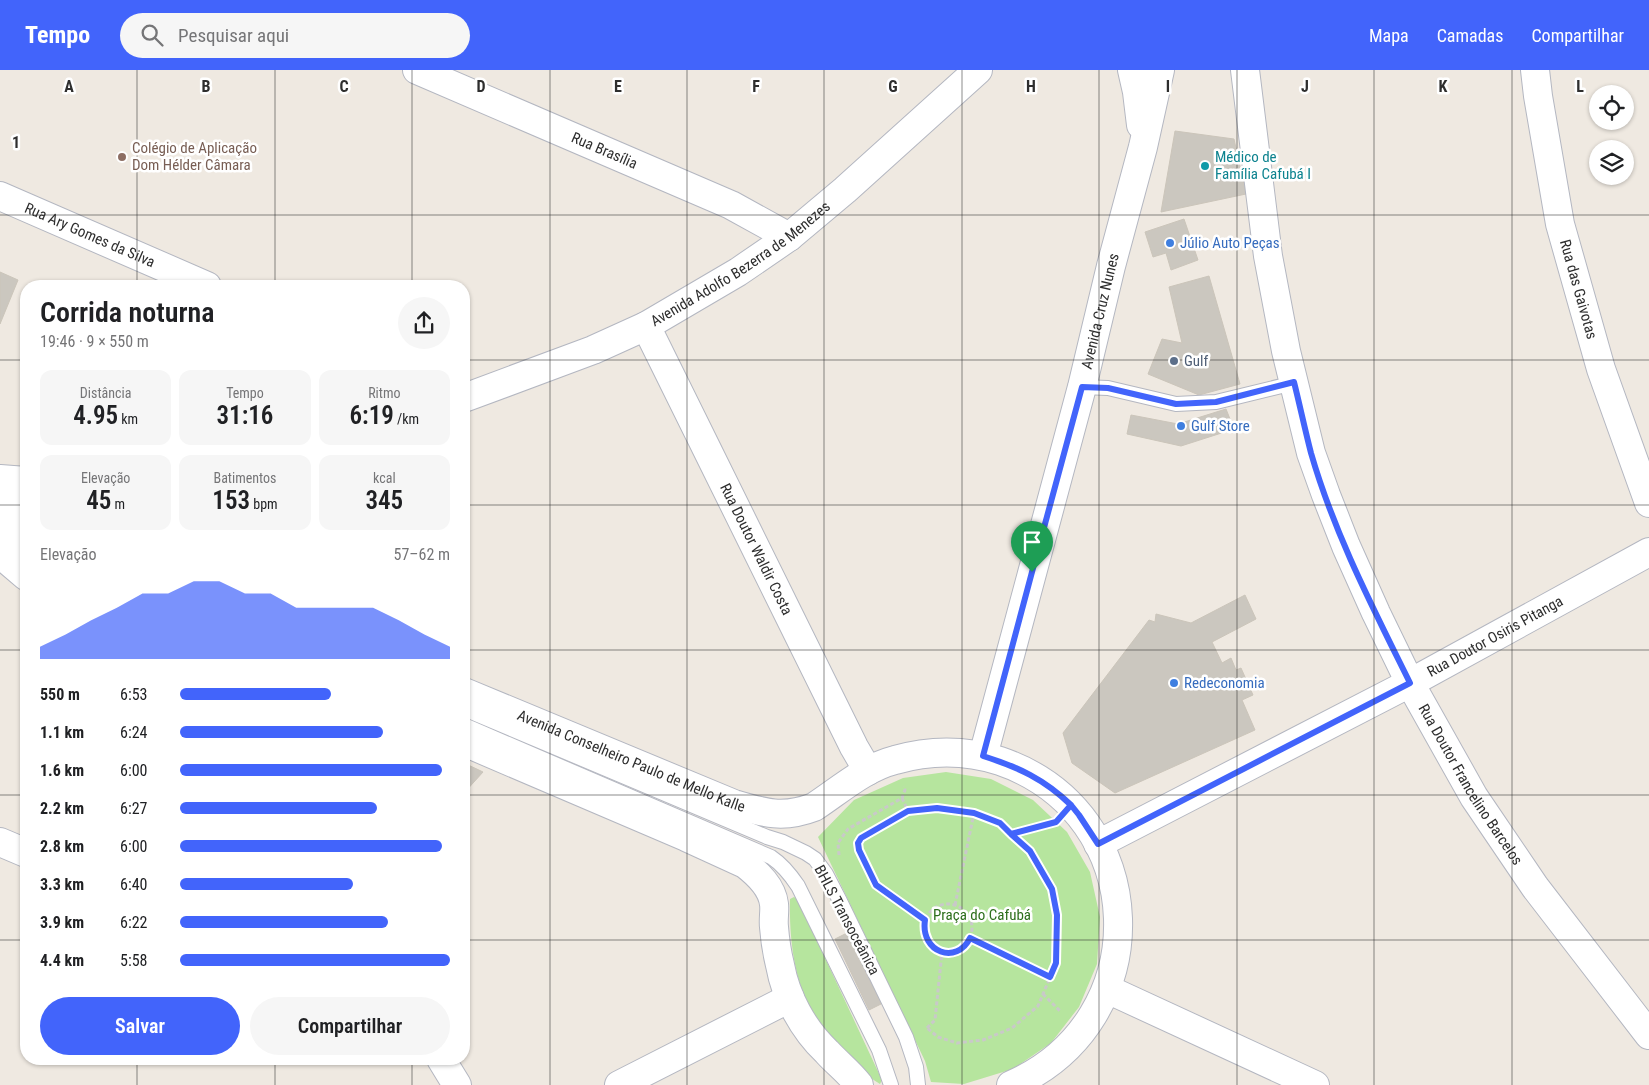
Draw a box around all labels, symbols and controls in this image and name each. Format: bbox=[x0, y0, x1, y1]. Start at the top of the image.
search box bbox=[120, 13, 470, 58]
text: Tempo bbox=[25, 21, 90, 49]
icon: search bbox=[138, 21, 166, 49]
text: Pesquisar aqui bbox=[178, 24, 289, 47]
text: Mapa bbox=[1369, 25, 1409, 46]
text: Camadas bbox=[1437, 25, 1503, 46]
text: Compartilhar bbox=[1531, 25, 1624, 46]
text: A bbox=[64, 77, 74, 96]
text: B bbox=[202, 77, 211, 96]
text: C bbox=[339, 77, 349, 96]
text: D bbox=[476, 77, 486, 96]
text: E bbox=[614, 77, 622, 96]
text: F bbox=[752, 77, 760, 96]
text: G bbox=[888, 77, 898, 96]
text: H bbox=[1026, 77, 1036, 96]
text: I bbox=[1166, 77, 1170, 96]
text: J bbox=[1301, 77, 1309, 96]
text: K bbox=[1439, 77, 1448, 96]
text: L bbox=[1576, 77, 1584, 96]
map controls bbox=[1589, 85, 1634, 185]
button: locate bbox=[1589, 85, 1634, 130]
street label: Rua Brasília bbox=[569, 128, 640, 173]
text: 1 bbox=[12, 133, 20, 152]
place label: Colégio de Aplicação Dom Hélder Câmara bbox=[132, 139, 257, 174]
button: layers bbox=[1589, 140, 1634, 185]
place label: Médico de Família Cafubá I bbox=[1215, 148, 1311, 183]
marker: Colégio de Aplicação Dom Hélder Câmara bbox=[116, 151, 128, 163]
marker: Médico de Família Cafubá I bbox=[1199, 160, 1211, 172]
street label: Avenida Adolfo Bezerra de Menezes bbox=[647, 197, 834, 330]
street label: Rua Ary Gomes da Silva bbox=[22, 199, 158, 271]
place label: Júlio Auto Peças bbox=[1180, 234, 1280, 252]
marker: Júlio Auto Peças bbox=[1164, 237, 1176, 249]
street label: Rua das Gaivotas bbox=[1556, 238, 1601, 341]
street label: Avenida Cruz Nunes bbox=[1078, 251, 1123, 371]
text: Corrida noturna bbox=[40, 296, 215, 329]
button: share bbox=[398, 297, 450, 349]
text: 19:46 · 9 × 550 m bbox=[40, 332, 149, 351]
place label: Gulf bbox=[1184, 352, 1209, 370]
marker: Gulf bbox=[1168, 355, 1180, 367]
text: Distância bbox=[80, 385, 131, 401]
text: Tempo bbox=[226, 385, 264, 401]
text: Ritmo bbox=[368, 385, 401, 401]
text: 4.95 bbox=[73, 401, 118, 430]
text: 31:16 bbox=[217, 401, 273, 430]
text: 6:19 bbox=[350, 401, 394, 430]
text: km bbox=[118, 411, 138, 427]
text: /km bbox=[394, 411, 419, 427]
place label: Gulf Store bbox=[1191, 417, 1250, 435]
marker: Gulf Store bbox=[1175, 420, 1187, 432]
text: Elevação bbox=[81, 470, 130, 486]
text: Batimentos bbox=[213, 470, 277, 486]
text: kcal bbox=[373, 470, 396, 486]
street label: Rua Doutor Waldir Costa bbox=[716, 481, 796, 618]
text: 45 bbox=[86, 486, 111, 515]
text: 153 bbox=[212, 486, 250, 515]
text: 345 bbox=[365, 486, 403, 515]
text: m bbox=[111, 496, 125, 512]
text: bpm bbox=[250, 496, 278, 512]
pin bbox=[1011, 521, 1053, 572]
icon: arrive bbox=[1018, 528, 1046, 556]
text: Elevação bbox=[40, 545, 97, 564]
text: 57–62 m bbox=[394, 545, 450, 564]
street label: Rua Doutor Osiris Pitanga bbox=[1424, 592, 1566, 681]
place label: Redeconomia bbox=[1184, 674, 1265, 692]
marker: Redeconomia bbox=[1168, 677, 1180, 689]
text: 550 m bbox=[40, 685, 80, 704]
text: 6:53 bbox=[120, 685, 147, 704]
street label: Rua Doutor Francelino Barcelos bbox=[1415, 701, 1527, 869]
street label: Avenida Conselheiro Paulo de Mello Kalle bbox=[515, 706, 747, 816]
text: 1.1 km bbox=[40, 723, 84, 742]
text: 6:24 bbox=[120, 723, 147, 742]
text: 1.6 km bbox=[40, 761, 84, 780]
text: 6:00 bbox=[120, 761, 147, 780]
text: 2.2 km bbox=[40, 799, 84, 818]
text: 6:27 bbox=[120, 799, 147, 818]
text: 2.8 km bbox=[40, 837, 84, 856]
text: 6:00 bbox=[120, 837, 147, 856]
street label: BHLS Transoceânica bbox=[810, 862, 884, 978]
text: 3.3 km bbox=[40, 875, 84, 894]
text: 6:40 bbox=[120, 875, 147, 894]
park label: Praça do Cafubá bbox=[933, 906, 1031, 924]
text: 3.9 km bbox=[40, 913, 84, 932]
text: 6:22 bbox=[120, 913, 147, 932]
text: 4.4 km bbox=[40, 951, 84, 970]
text: 5:58 bbox=[120, 951, 147, 970]
button: Salvar bbox=[40, 997, 240, 1055]
button: Compartilhar bbox=[250, 997, 450, 1055]

